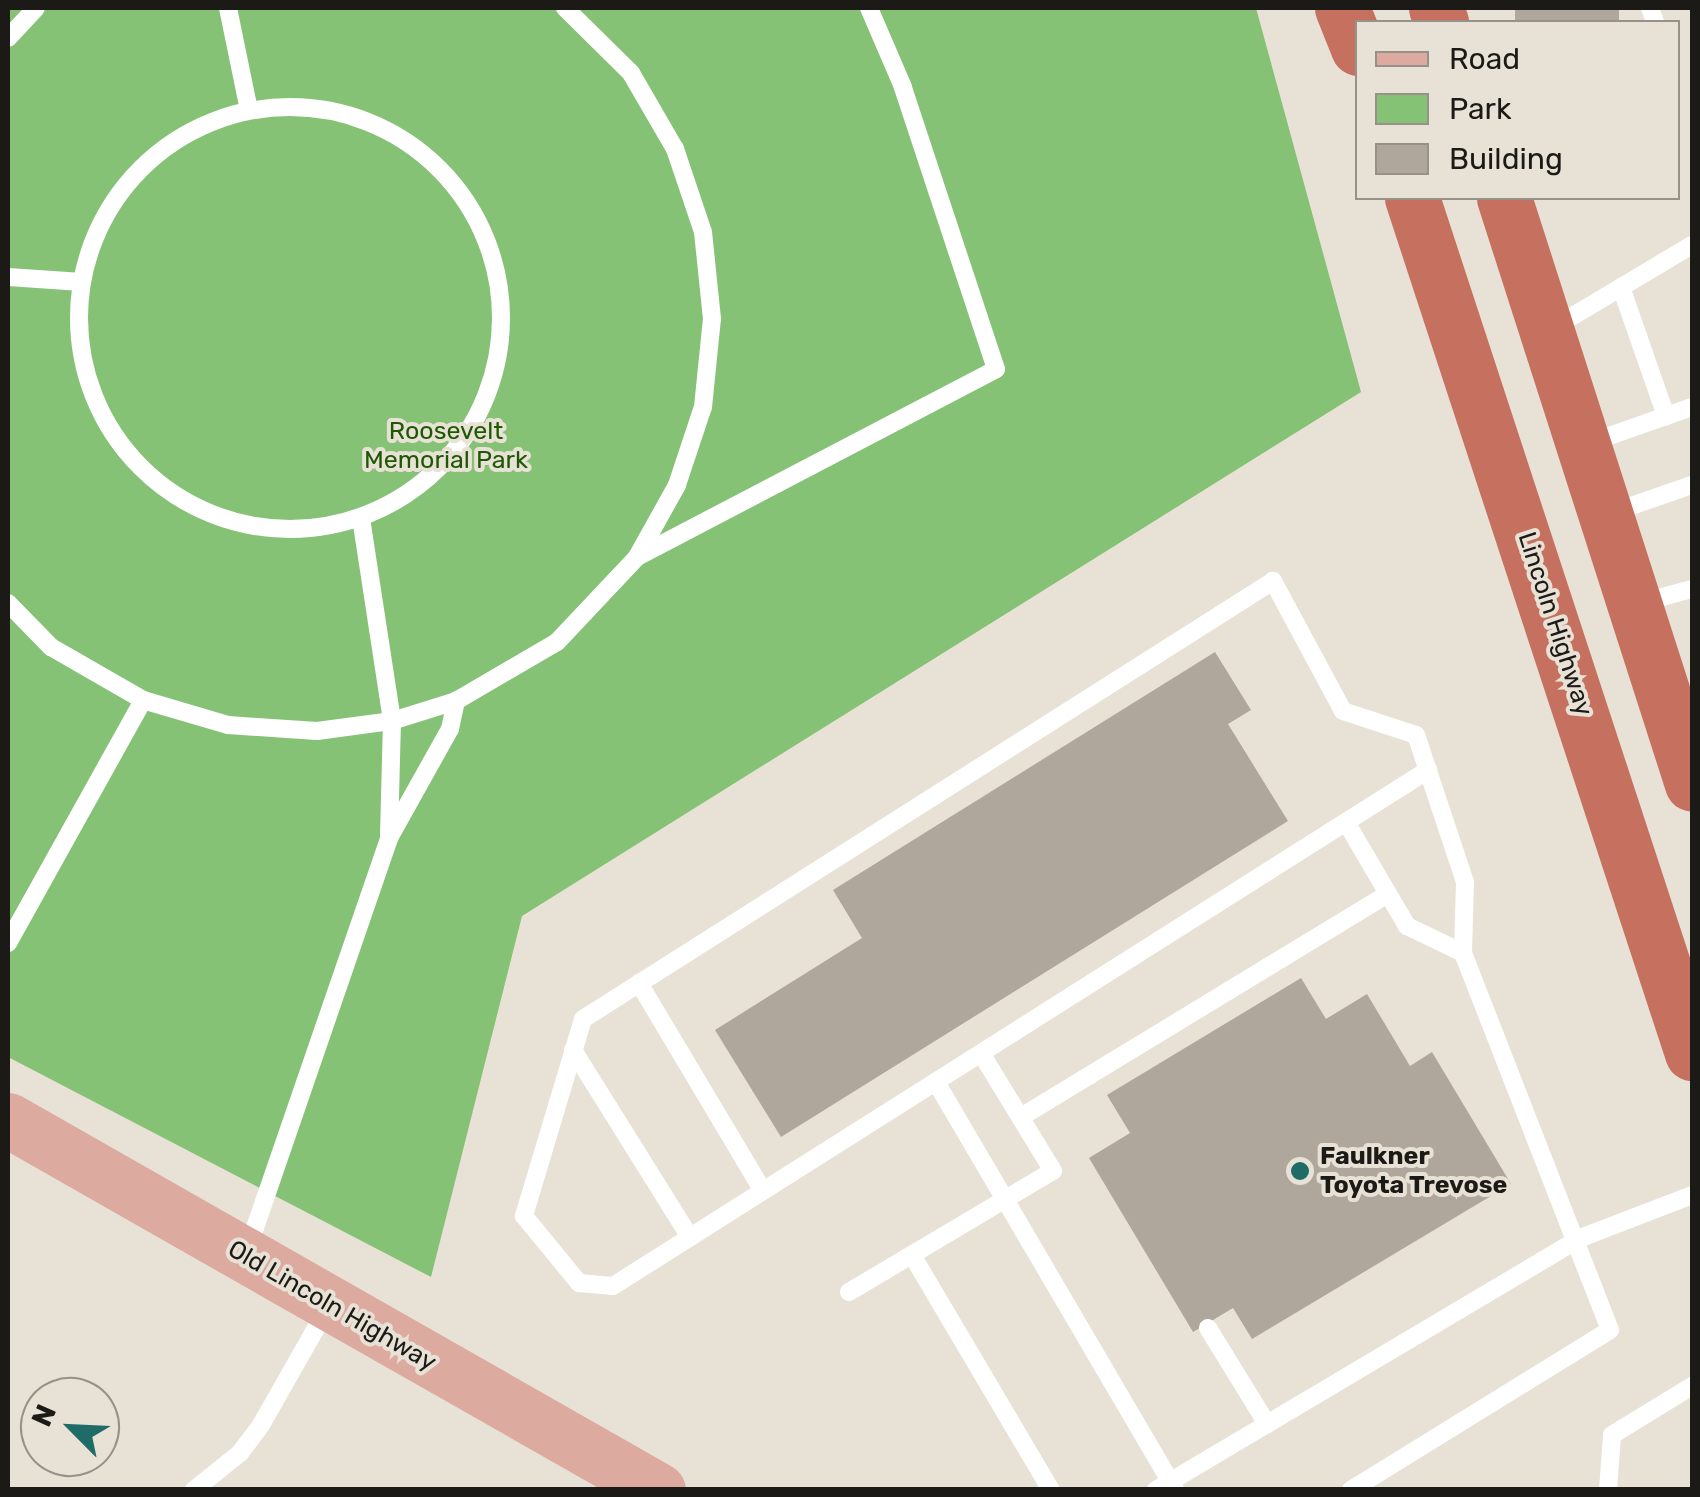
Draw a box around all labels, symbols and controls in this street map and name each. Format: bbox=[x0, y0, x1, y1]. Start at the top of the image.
legend bbox=[1355, 20, 1680, 200]
text: Road bbox=[1449, 41, 1520, 77]
text: Park bbox=[1449, 91, 1511, 127]
text: Building bbox=[1449, 141, 1563, 177]
park label: Roosevelt Memorial Park bbox=[364, 417, 528, 476]
street label: Lincoln Highway bbox=[1511, 528, 1599, 720]
place label: Faulkner Toyota Trevose bbox=[1320, 1142, 1508, 1201]
marker: Faulkner Toyota Trevose bbox=[1289, 1160, 1311, 1182]
street label: Old Lincoln Highway bbox=[222, 1234, 442, 1378]
north arrow bbox=[20, 1377, 120, 1477]
text: N bbox=[25, 1400, 63, 1431]

